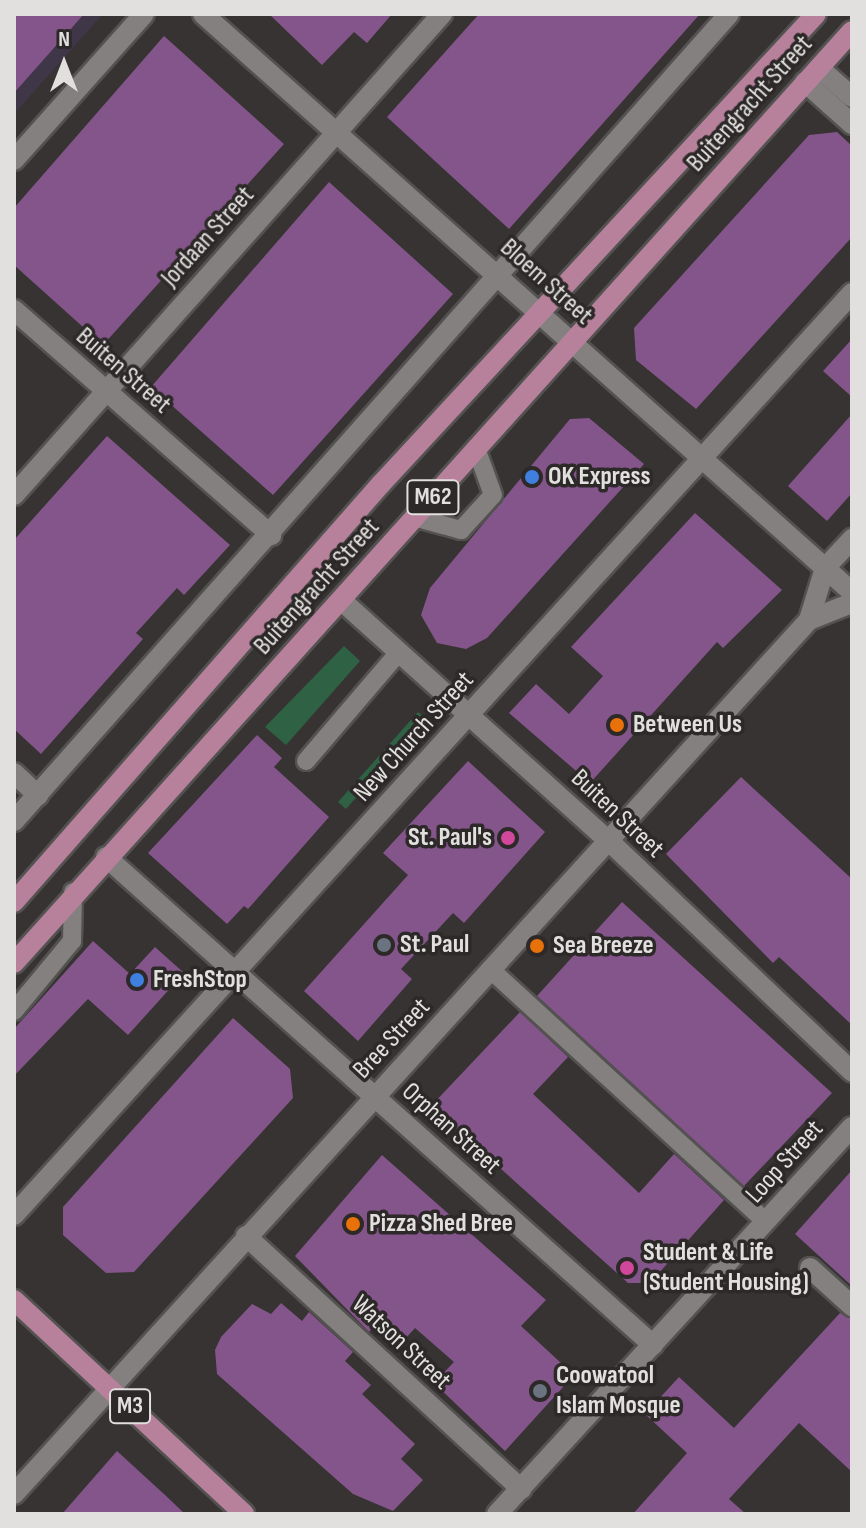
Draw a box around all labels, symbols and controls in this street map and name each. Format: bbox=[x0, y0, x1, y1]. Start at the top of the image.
north arrow bbox=[24, 24, 104, 104]
text: N bbox=[58, 26, 70, 53]
street label: Buitengracht Street bbox=[681, 29, 819, 179]
street label: Jordaan Street bbox=[155, 180, 261, 294]
street label: Bloem Street bbox=[493, 232, 599, 332]
street label: Buiten Street bbox=[69, 321, 177, 421]
place label: OK Express bbox=[548, 461, 650, 493]
marker: OK Express bbox=[523, 468, 541, 486]
road number: M62 bbox=[405, 477, 461, 517]
street label: Buitengracht Street bbox=[248, 512, 386, 662]
street label: New Church Street bbox=[347, 665, 481, 809]
place label: Between Us bbox=[633, 709, 742, 741]
marker: Between Us bbox=[608, 716, 626, 734]
street label: Buiten Street bbox=[564, 763, 670, 865]
place label: St. Paul's bbox=[408, 822, 492, 854]
marker: St. Paul's bbox=[499, 829, 517, 847]
place label: St. Paul bbox=[400, 929, 469, 961]
place label: Sea Breeze bbox=[553, 930, 654, 962]
marker: St. Paul bbox=[375, 936, 393, 954]
marker: Sea Breeze bbox=[528, 937, 546, 955]
place label: FreshStop bbox=[153, 964, 247, 996]
marker: FreshStop bbox=[128, 971, 146, 989]
street label: Bree Street bbox=[347, 992, 437, 1086]
street label: Orphan Street bbox=[395, 1076, 507, 1182]
street label: Loop Street bbox=[740, 1114, 830, 1210]
place label: Pizza Shed Bree bbox=[369, 1208, 513, 1240]
marker: Pizza Shed Bree bbox=[344, 1215, 362, 1233]
place label: Student & Life (Student Housing) bbox=[643, 1237, 809, 1298]
marker: Student & Life (Student Housing) bbox=[618, 1259, 636, 1277]
street label: Watson Street bbox=[345, 1289, 457, 1397]
place label: Coowatool Islam Mosque bbox=[556, 1360, 680, 1422]
marker: Coowatool Islam Mosque bbox=[531, 1382, 549, 1400]
road number: M3 bbox=[108, 1386, 152, 1426]

